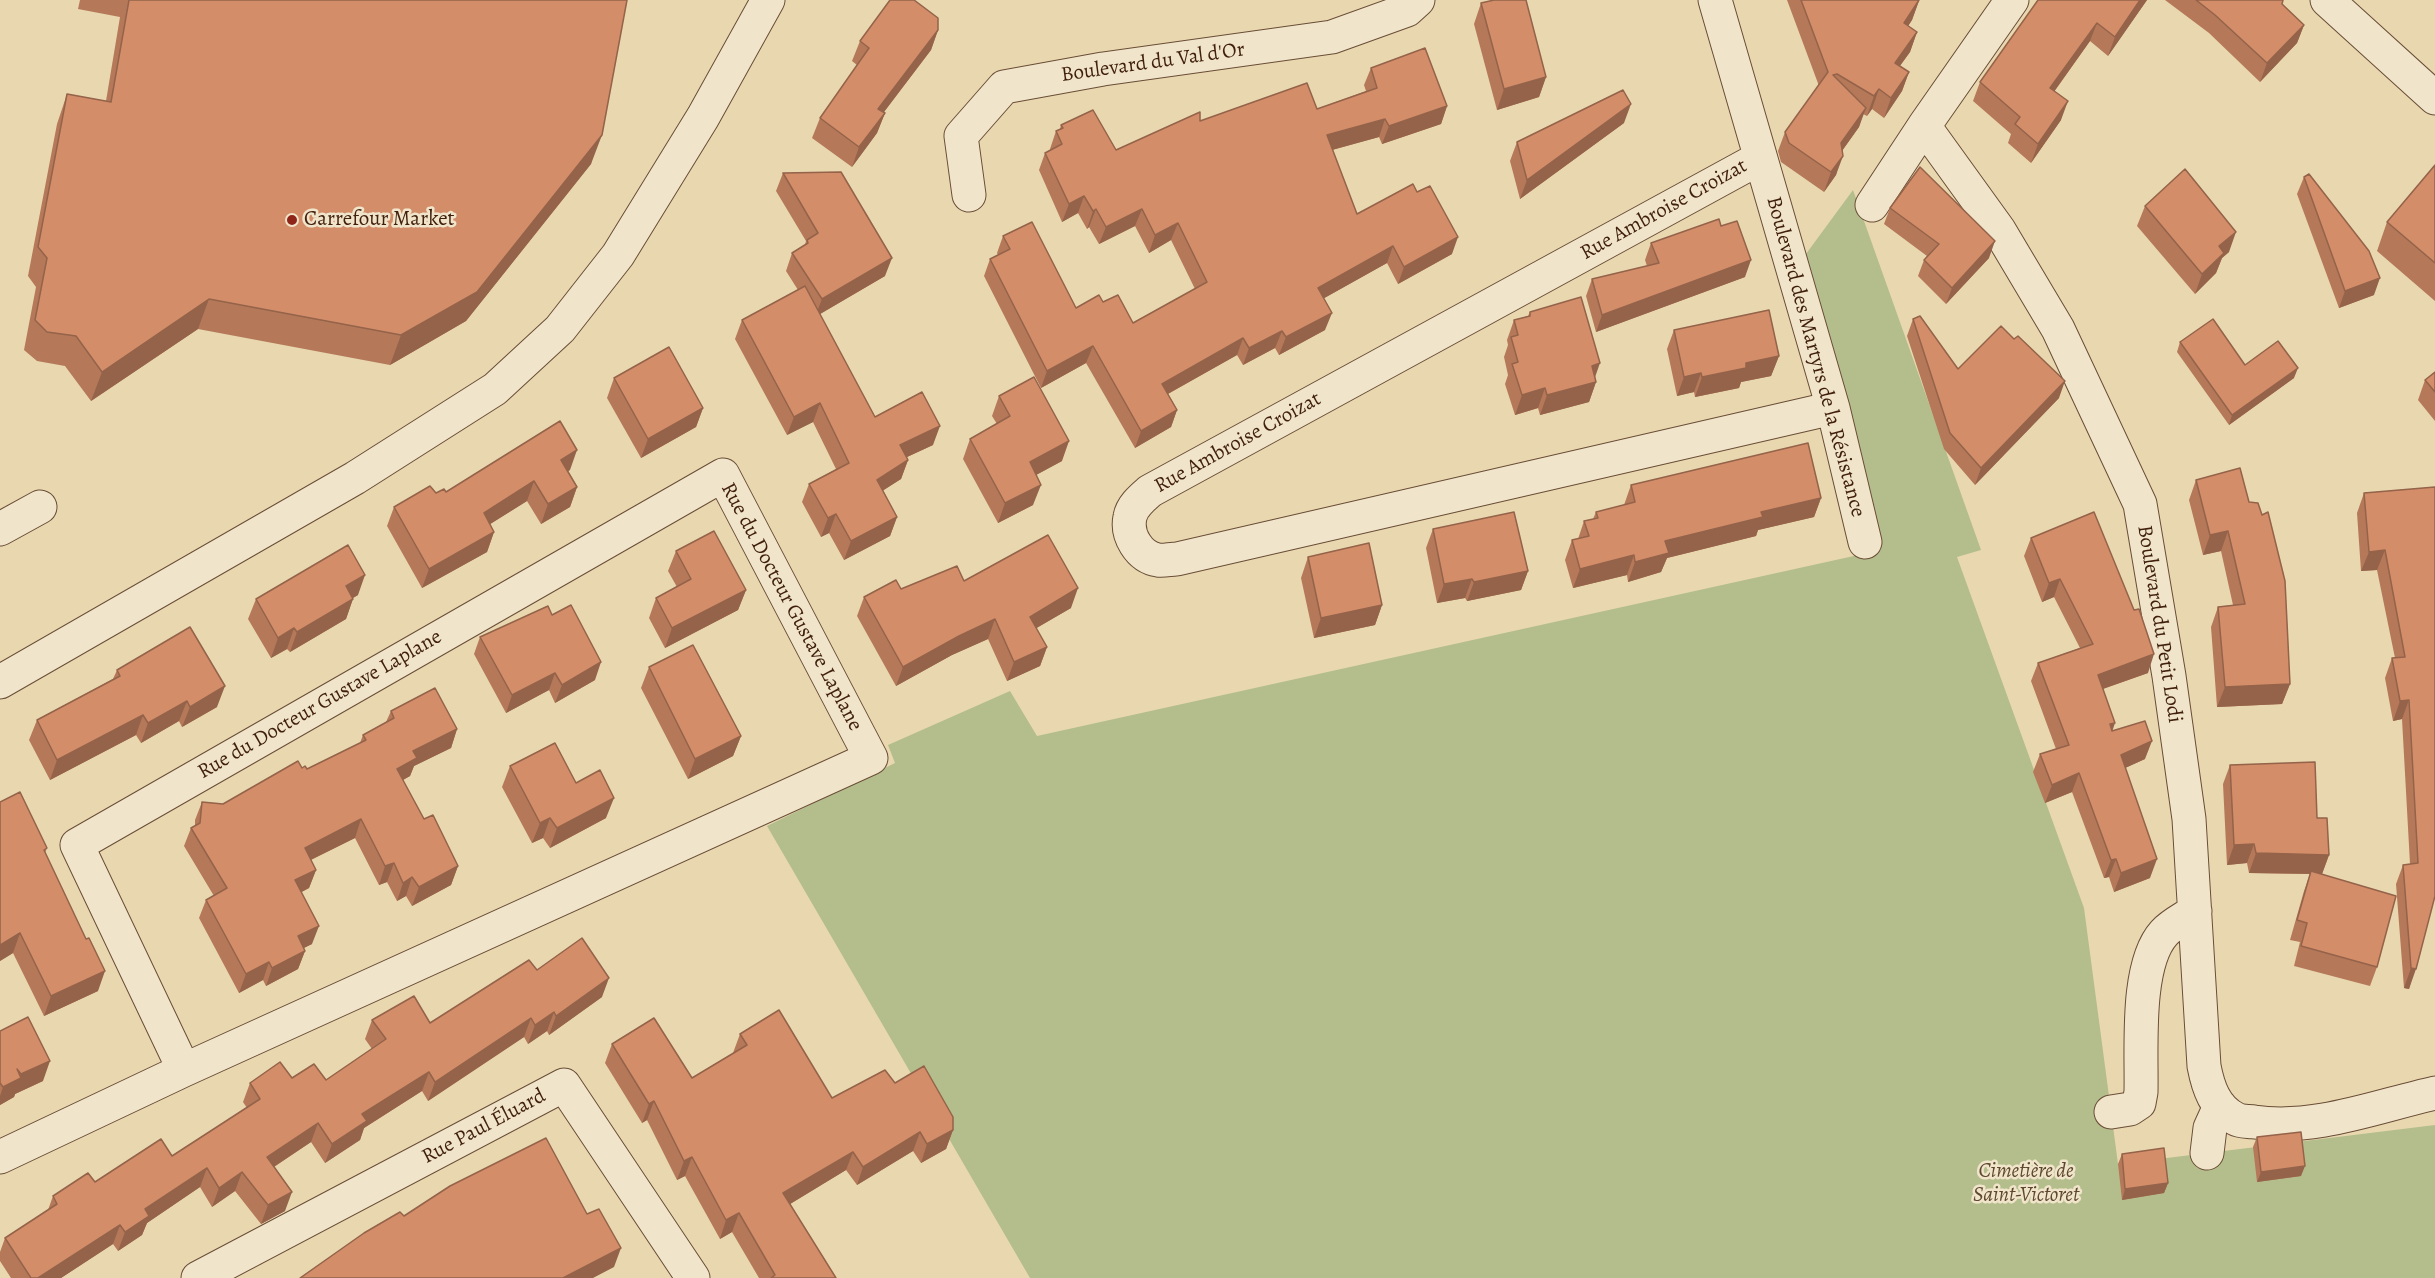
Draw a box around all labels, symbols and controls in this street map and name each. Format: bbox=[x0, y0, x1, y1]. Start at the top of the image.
street label: Boulevard du Val d'Or bbox=[1060, 38, 1246, 88]
street label: Rue Ambroise Croizat bbox=[1576, 154, 1752, 266]
street label: Boulevard des Martyrs de la Résistance bbox=[1760, 194, 1870, 520]
place label: Carrefour Market bbox=[304, 207, 455, 233]
marker: Carrefour Market bbox=[285, 213, 299, 227]
street label: Rue Ambroise Croizat bbox=[1150, 387, 1326, 499]
street label: Rue du Docteur Gustave Laplane bbox=[715, 479, 867, 735]
street label: Boulevard du Petit Lodi bbox=[2131, 523, 2187, 725]
street label: Rue du Docteur Gustave Laplane bbox=[194, 625, 446, 785]
street label: Rue Paul Éluard bbox=[418, 1084, 550, 1170]
park label: Cimetière de Saint-Victoret bbox=[1973, 1159, 2079, 1209]

